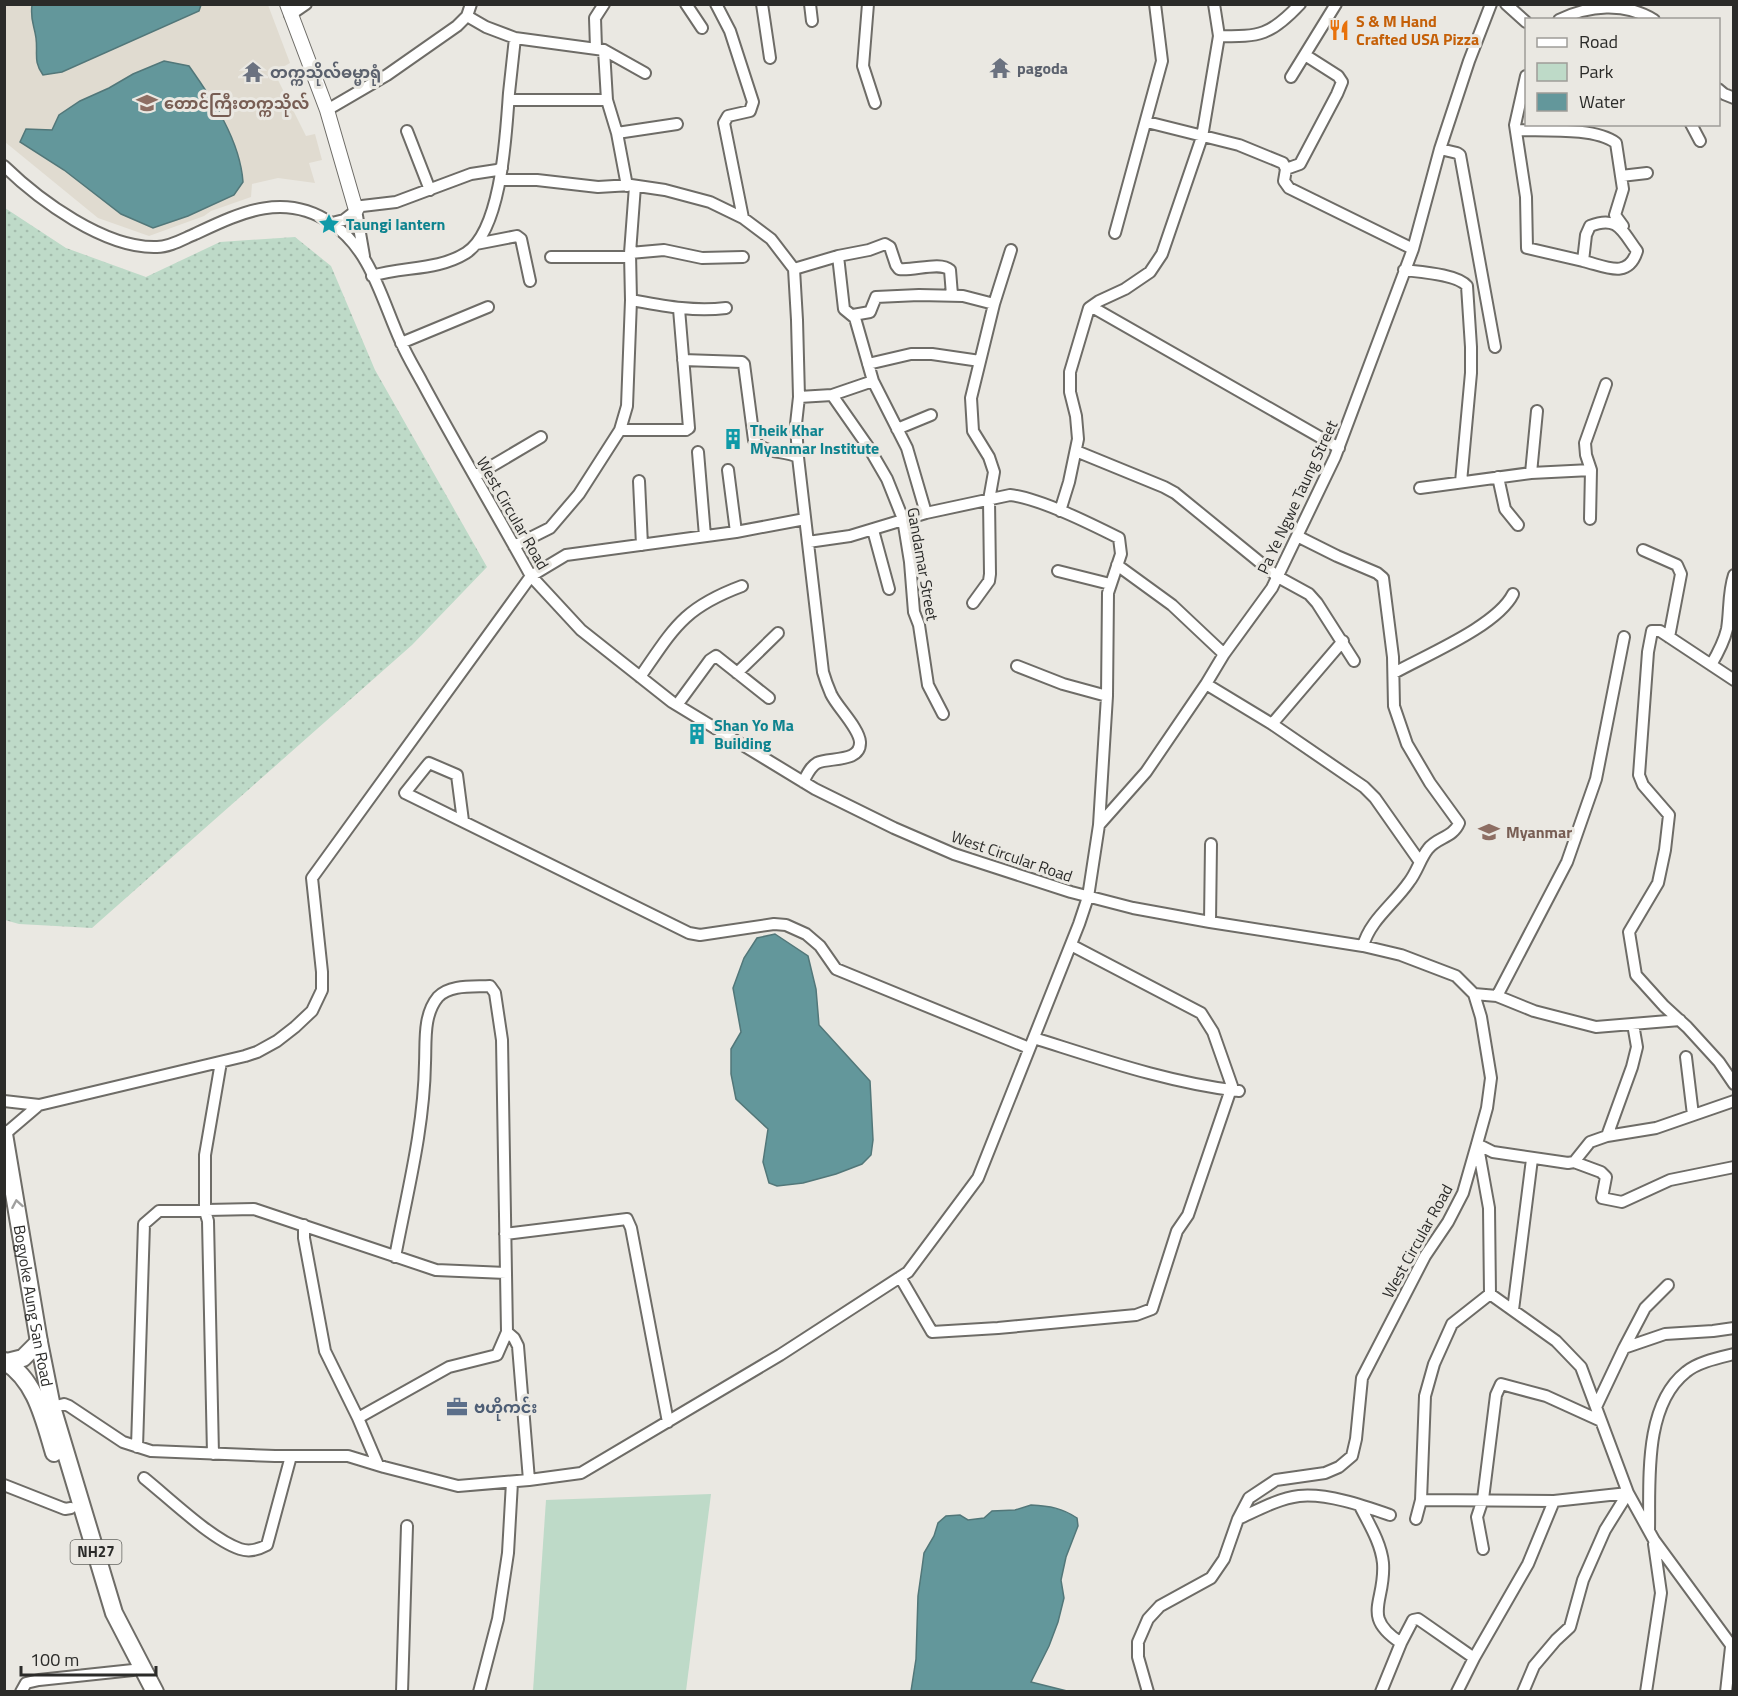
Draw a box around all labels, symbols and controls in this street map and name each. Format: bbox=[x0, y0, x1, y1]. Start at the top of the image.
place label: S & M Hand Crafted USA Pizza bbox=[1356, 9, 1479, 51]
restaurant icon: S & M Hand Crafted USA Pizza bbox=[1327, 18, 1351, 42]
legend bbox=[1525, 18, 1720, 126]
text: Road bbox=[1579, 28, 1618, 55]
temple icon: pagoda bbox=[988, 56, 1012, 80]
place label: pagoda bbox=[1017, 56, 1068, 80]
text: Park bbox=[1579, 58, 1614, 85]
temple icon: တက္ကသိုလ်ဓမ္မာရုံ bbox=[241, 60, 265, 84]
place label: တက္ကသိုလ်ဓမ္မာရုံ bbox=[270, 60, 381, 86]
text: Water bbox=[1579, 88, 1625, 115]
school or university icon: တောင်ကြီးတက္ကသိုလ် bbox=[135, 91, 159, 115]
place label: တောင်ကြီးတက္ကသိုလ် bbox=[164, 91, 309, 117]
place icon: Taungi lantern bbox=[317, 212, 341, 236]
place label: Taungi lantern bbox=[346, 212, 445, 236]
street label: Pa Ye Ngwe Taung Street bbox=[1251, 416, 1343, 578]
place label: Theik Khar Myanmar Institute bbox=[750, 418, 879, 460]
building icon: Theik Khar Myanmar Institute bbox=[721, 427, 745, 451]
street label: West Circular Road bbox=[471, 452, 555, 574]
street label: Gandamar Street bbox=[901, 505, 945, 623]
place label: Shan Yo Ma Building bbox=[714, 713, 794, 755]
building icon: Shan Yo Ma Building bbox=[685, 722, 709, 746]
school or university icon: Myanmar bbox=[1477, 820, 1501, 844]
place label: Myanmar bbox=[1506, 820, 1572, 844]
street label: West Circular Road bbox=[948, 824, 1076, 888]
street label: West Circular Road bbox=[1376, 1180, 1458, 1302]
one-way arrow bbox=[11, 1200, 24, 1210]
street label: Bogyoke Aung San Road bbox=[7, 1223, 60, 1388]
office icon: ဗဟိုကင်း bbox=[445, 1395, 469, 1419]
place label: ဗဟိုကင်း bbox=[474, 1395, 537, 1421]
road number: NH27 bbox=[70, 1540, 122, 1564]
scale bar bbox=[21, 1639, 156, 1677]
text: 100 m bbox=[30, 1646, 79, 1673]

